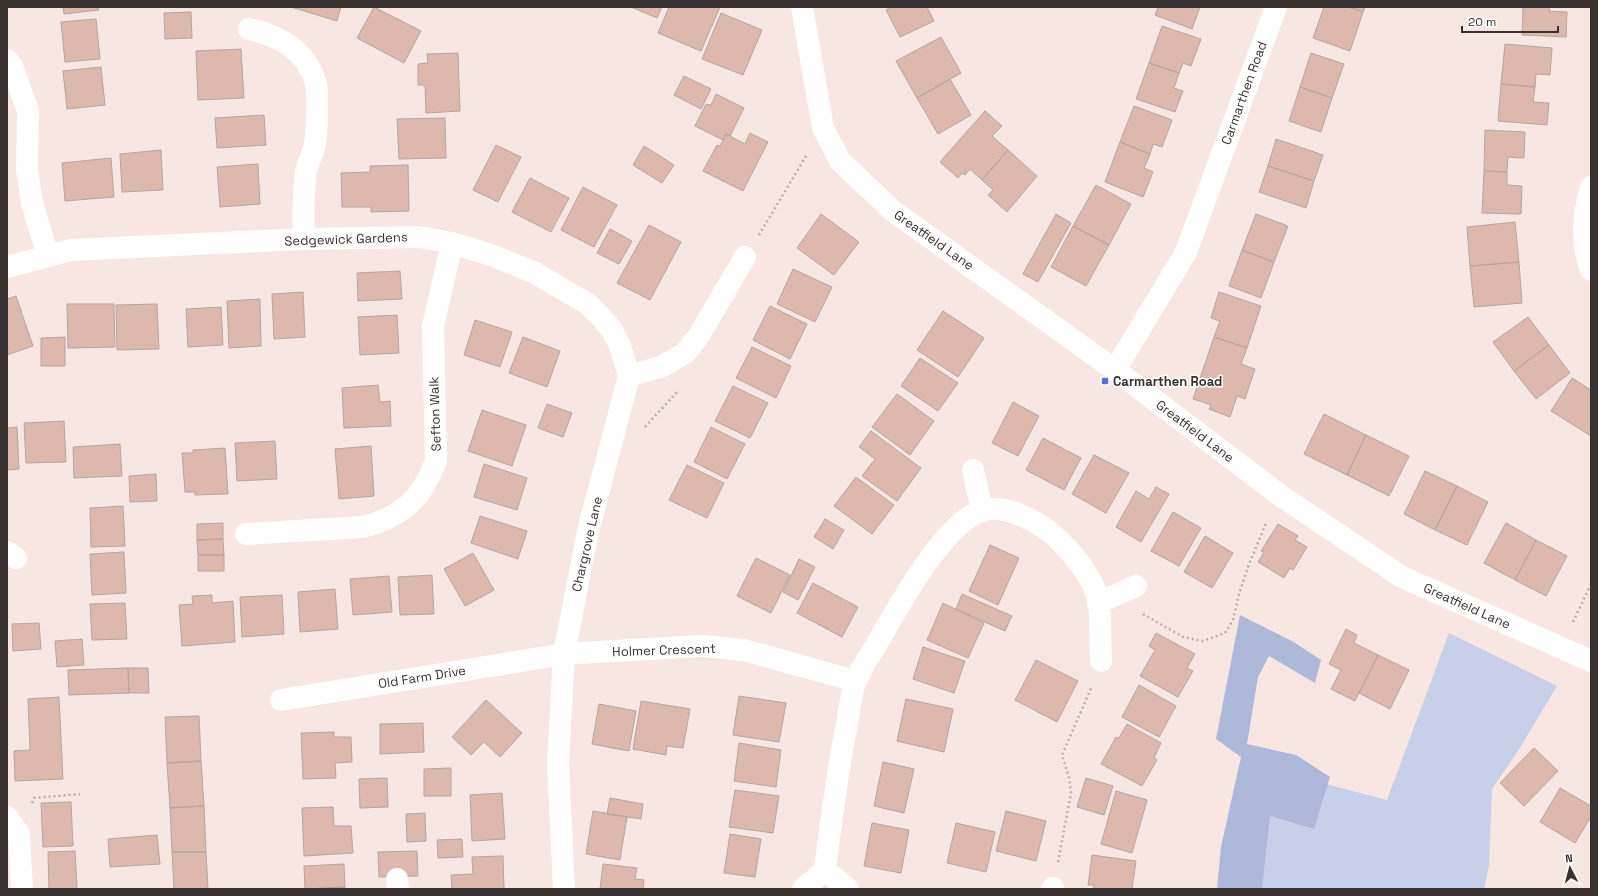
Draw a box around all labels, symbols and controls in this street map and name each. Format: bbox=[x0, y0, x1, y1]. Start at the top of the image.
scale bar bbox=[1462, 8, 1558, 34]
text: 20 m bbox=[1468, 14, 1496, 30]
street label: Carmarthen Road bbox=[1217, 39, 1271, 147]
street label: Greatfield Lane bbox=[891, 206, 977, 274]
street label: Sedgewick Gardens bbox=[284, 228, 408, 250]
place label: Carmarthen Road bbox=[1113, 373, 1222, 390]
street label: Sefton Walk bbox=[425, 376, 445, 452]
marker: Carmarthen Road bbox=[1100, 376, 1110, 386]
street label: Greatfield Lane bbox=[1152, 396, 1238, 466]
street label: Chargrove Lane bbox=[568, 495, 606, 593]
street label: Greatfield Lane bbox=[1421, 579, 1513, 633]
street label: Holmer Crescent bbox=[612, 640, 716, 660]
street label: Old Farm Drive bbox=[377, 662, 467, 692]
north arrow bbox=[1550, 848, 1590, 888]
text: N bbox=[1565, 851, 1573, 865]

